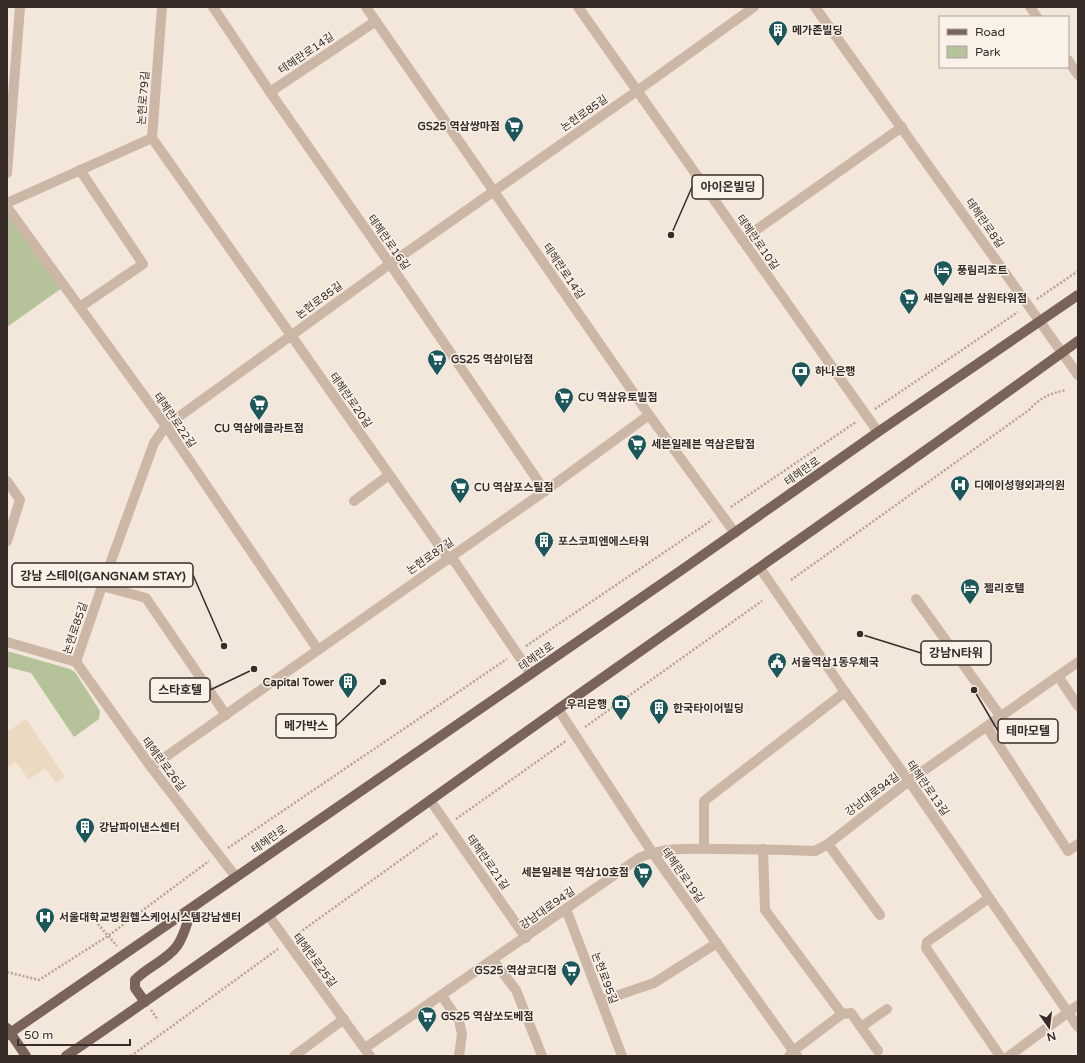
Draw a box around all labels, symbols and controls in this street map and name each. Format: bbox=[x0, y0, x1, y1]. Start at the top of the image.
legend bbox=[939, 16, 1069, 68]
building icon: 메가존빌딩 bbox=[767, 19, 789, 47]
place label: 메가존빌딩 bbox=[792, 24, 843, 37]
text: Road bbox=[975, 25, 1005, 39]
street label: 테헤란로14길 bbox=[276, 30, 337, 77]
text: Park bbox=[975, 45, 1001, 59]
street label: 논현로79길 bbox=[135, 70, 152, 126]
street label: 논현로85길 bbox=[558, 93, 610, 134]
supermarket icon: GS25 역삼쌍마점 bbox=[503, 115, 525, 143]
place label: GS25 역삼쌍마점 bbox=[418, 120, 500, 133]
callout: 아이온빌딩 bbox=[692, 175, 763, 199]
text: 아이온빌딩 bbox=[700, 180, 756, 194]
street label: 테헤란로8길 bbox=[963, 196, 1006, 251]
street label: 테헤란로16길 bbox=[365, 212, 412, 272]
street label: 테헤란로10길 bbox=[734, 212, 781, 272]
street label: 테헤란로14길 bbox=[540, 241, 587, 302]
hotel icon: 풍림리조트 bbox=[932, 259, 954, 287]
place label: 풍림리조트 bbox=[957, 264, 1008, 277]
street label: 논현로85길 bbox=[294, 279, 345, 322]
supermarket icon: 세븐일레븐 삼원타워점 bbox=[898, 287, 920, 315]
place label: 세븐일레븐 삼원타워점 bbox=[923, 292, 1027, 305]
supermarket icon: GS25 역삼이담점 bbox=[426, 348, 448, 376]
place label: GS25 역삼이담점 bbox=[451, 353, 533, 366]
bank icon: 하나은행 bbox=[790, 360, 812, 388]
place label: 하나은행 bbox=[815, 365, 855, 378]
street label: 테헤란로20길 bbox=[327, 370, 374, 430]
supermarket icon: CU 역삼유토빌점 bbox=[553, 386, 575, 414]
street label: 테헤란로22길 bbox=[151, 390, 198, 450]
place label: CU 역삼유토빌점 bbox=[578, 391, 658, 404]
supermarket icon: CU 역삼에클라트점 bbox=[248, 393, 270, 421]
place label: CU 역삼에클라트점 bbox=[214, 422, 304, 435]
supermarket icon: 세븐일레븐 역삼은탑점 bbox=[626, 433, 648, 461]
place label: 세븐일레븐 역삼은탑점 bbox=[651, 438, 755, 451]
street label: 테헤란로 bbox=[782, 454, 823, 488]
hospital icon: 디에이성형외과의원 bbox=[949, 474, 971, 502]
supermarket icon: CU 역삼포스틸점 bbox=[449, 476, 471, 504]
place label: 디에이성형외과의원 bbox=[974, 479, 1065, 492]
place label: CU 역삼포스틸점 bbox=[474, 481, 554, 494]
building icon: 포스코피엔에스타워 bbox=[533, 530, 555, 558]
place label: 포스코피엔에스타워 bbox=[558, 535, 649, 548]
street label: 논현로87길 bbox=[404, 536, 456, 577]
callout: 강남 스테이(GANGNAM STAY) bbox=[12, 563, 193, 587]
text: 강남 스테이(GANGNAM STAY) bbox=[20, 569, 186, 583]
hotel icon: 젤리호텔 bbox=[959, 577, 981, 605]
place label: 젤리호텔 bbox=[984, 582, 1024, 595]
street label: 논현로85길 bbox=[60, 600, 90, 656]
street label: 테헤란로 bbox=[516, 639, 557, 673]
callout: 강남N타워 bbox=[921, 641, 991, 665]
text: 강남N타워 bbox=[929, 646, 983, 660]
public building icon: 서울역삼1동우체국 bbox=[766, 651, 788, 679]
place label: 서울역삼1동우체국 bbox=[791, 656, 879, 669]
building icon: Capital Tower bbox=[337, 671, 359, 699]
place label: Capital Tower bbox=[263, 676, 335, 690]
callout: 스타호텔 bbox=[150, 678, 210, 702]
text: 스타호텔 bbox=[158, 683, 202, 697]
bank icon: 우리은행 bbox=[610, 693, 632, 721]
building icon: 한국타이어빌딩 bbox=[648, 697, 670, 725]
place label: 우리은행 bbox=[567, 698, 607, 711]
place label: 한국타이어빌딩 bbox=[673, 702, 744, 715]
callout: 메가박스 bbox=[276, 714, 336, 738]
text: 메가박스 bbox=[284, 719, 328, 733]
callout: 테마모텔 bbox=[998, 719, 1058, 743]
text: 테마모텔 bbox=[1006, 724, 1050, 738]
street label: 테헤란로26길 bbox=[139, 735, 188, 794]
street label: 테헤란로13길 bbox=[904, 758, 951, 818]
street label: 강남대로94길 bbox=[843, 770, 902, 819]
building icon: 강남파이낸스센터 bbox=[74, 816, 96, 844]
place label: 강남파이낸스센터 bbox=[99, 821, 180, 834]
street label: 테헤란로 bbox=[249, 822, 290, 856]
street label: 테헤란로21길 bbox=[464, 832, 511, 892]
street label: 테헤란로19길 bbox=[659, 845, 706, 905]
supermarket icon: 세븐일레븐 역삼10호점 bbox=[632, 861, 654, 889]
place label: 세븐일레븐 역삼10호점 bbox=[521, 866, 629, 879]
street label: 강남대로94길 bbox=[517, 885, 577, 932]
hospital icon: 서울대학교병원헬스케어시스템강남센터 bbox=[34, 906, 56, 934]
place label: 서울대학교병원헬스케어시스템강남센터 bbox=[59, 911, 241, 924]
street label: 테헤란로25길 bbox=[290, 931, 339, 990]
street label: 논현로95길 bbox=[589, 951, 620, 1006]
supermarket icon: GS25 역삼코디점 bbox=[560, 959, 582, 987]
place label: GS25 역삼코디점 bbox=[475, 964, 557, 977]
supermarket icon: GS25 역삼쏘도베점 bbox=[416, 1005, 438, 1033]
north arrow bbox=[1029, 1007, 1069, 1047]
place label: GS25 역삼쏘도베점 bbox=[441, 1010, 534, 1023]
scale bar bbox=[18, 1021, 130, 1047]
text: 50 m bbox=[24, 1028, 53, 1042]
text: N bbox=[1045, 1029, 1057, 1044]

